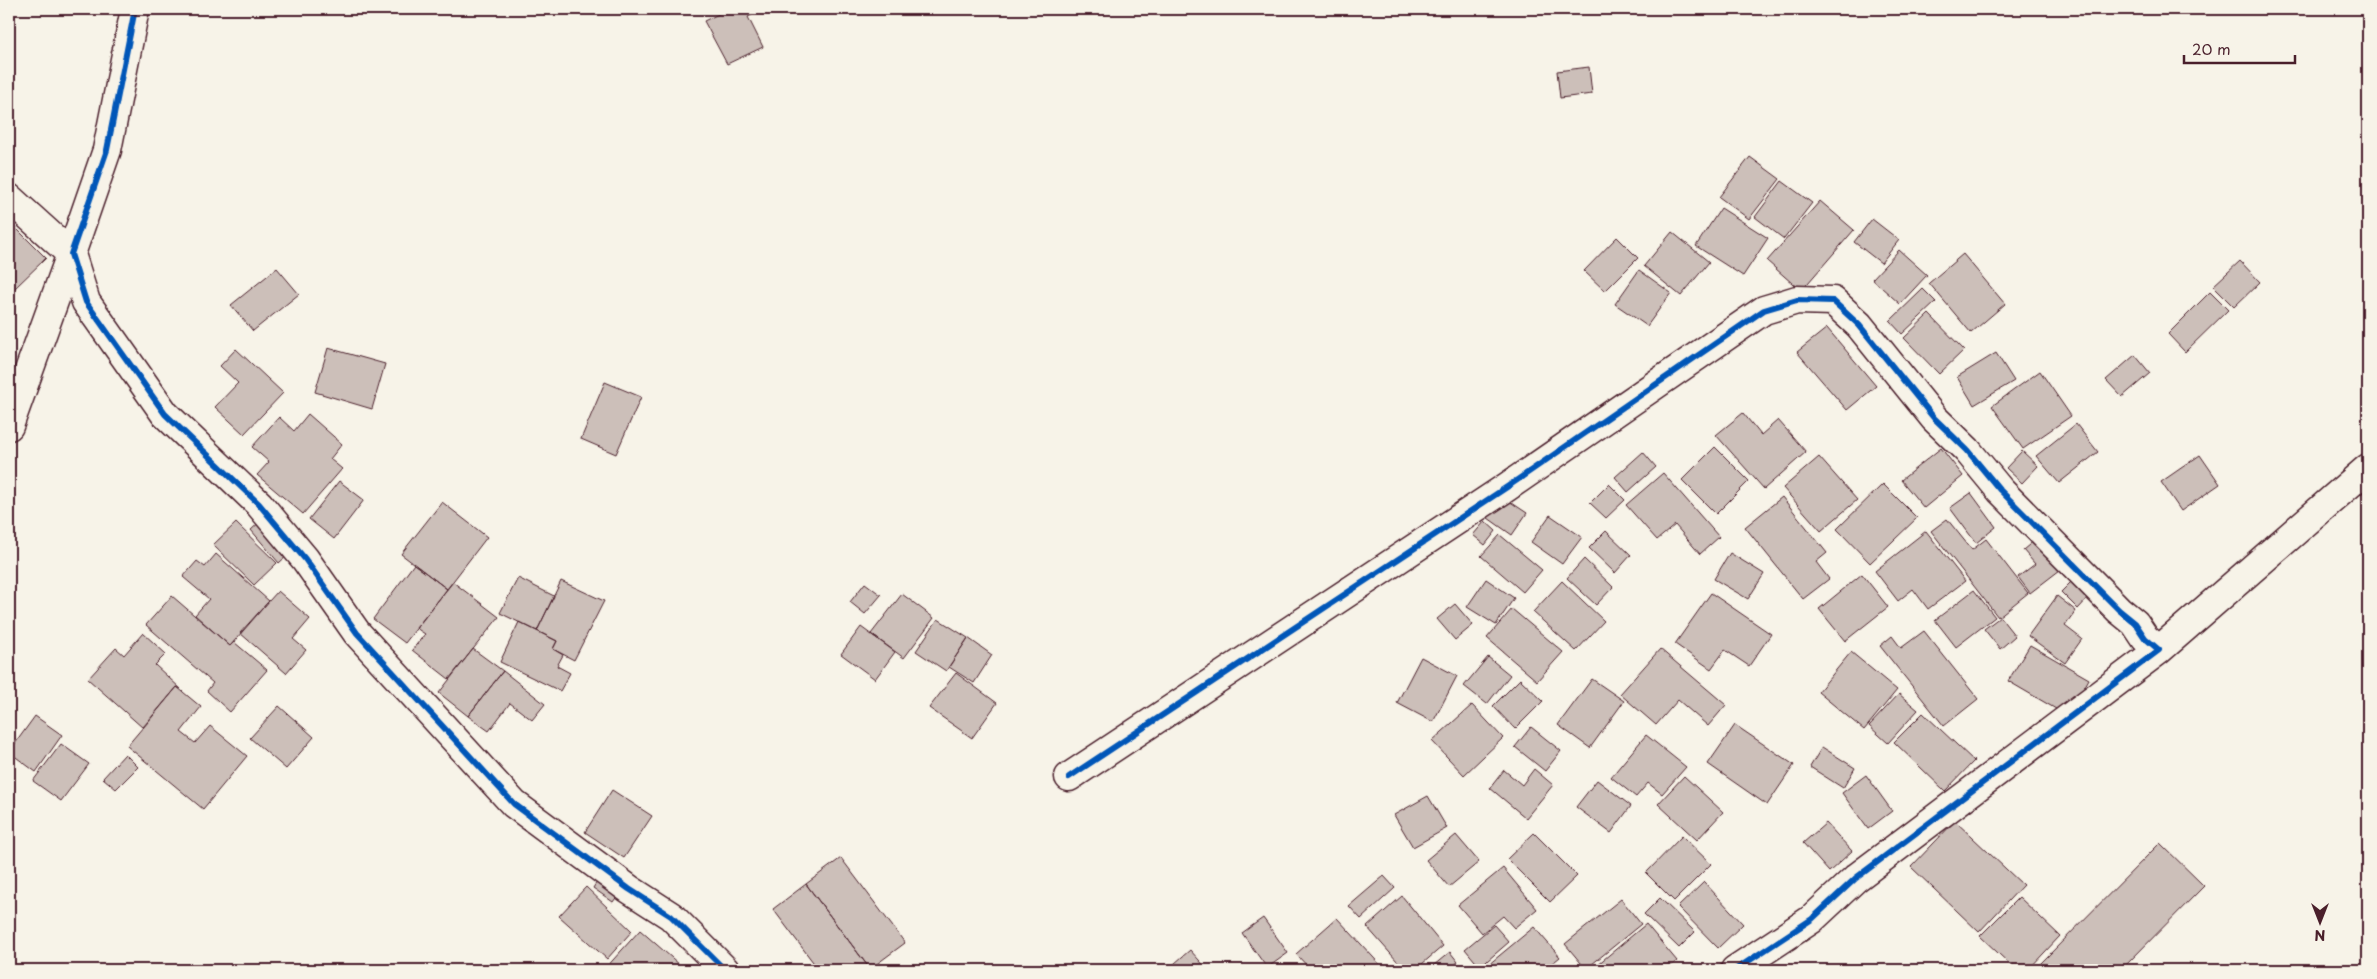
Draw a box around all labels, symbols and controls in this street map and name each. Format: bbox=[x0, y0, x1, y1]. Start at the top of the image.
scale bar bbox=[2184, 32, 2296, 64]
text: 20 m bbox=[2192, 37, 2231, 60]
north arrow bbox=[2294, 896, 2344, 946]
text: N bbox=[2314, 925, 2326, 946]

